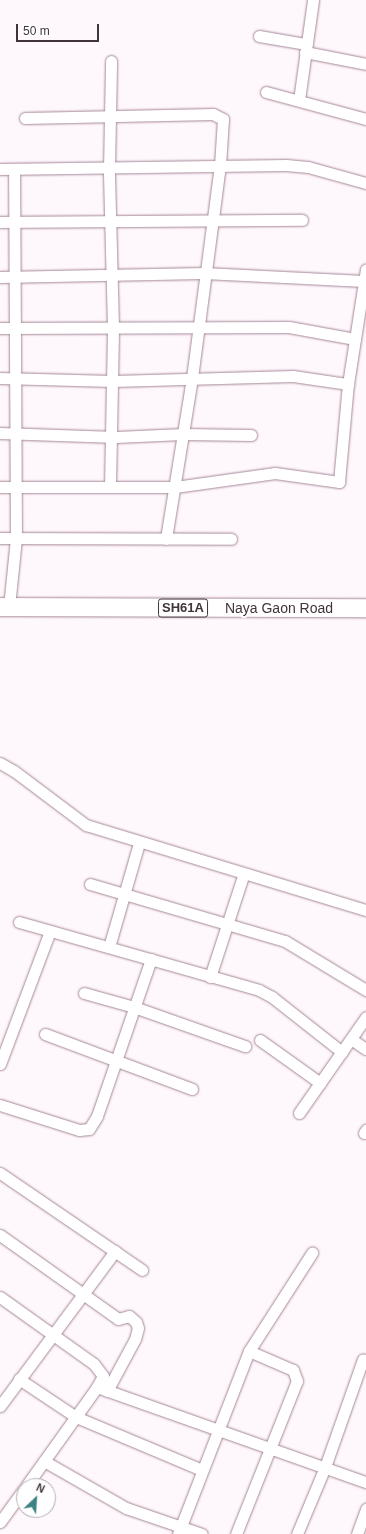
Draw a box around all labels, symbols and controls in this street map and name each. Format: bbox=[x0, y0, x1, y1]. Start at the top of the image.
scale bar bbox=[18, 16, 101, 42]
text: 50 m bbox=[23, 24, 50, 38]
road number: SH61A bbox=[158, 597, 208, 619]
street label: Naya Gaon Road bbox=[225, 600, 333, 616]
north arrow bbox=[16, 1478, 56, 1518]
text: N bbox=[35, 1481, 47, 1495]

